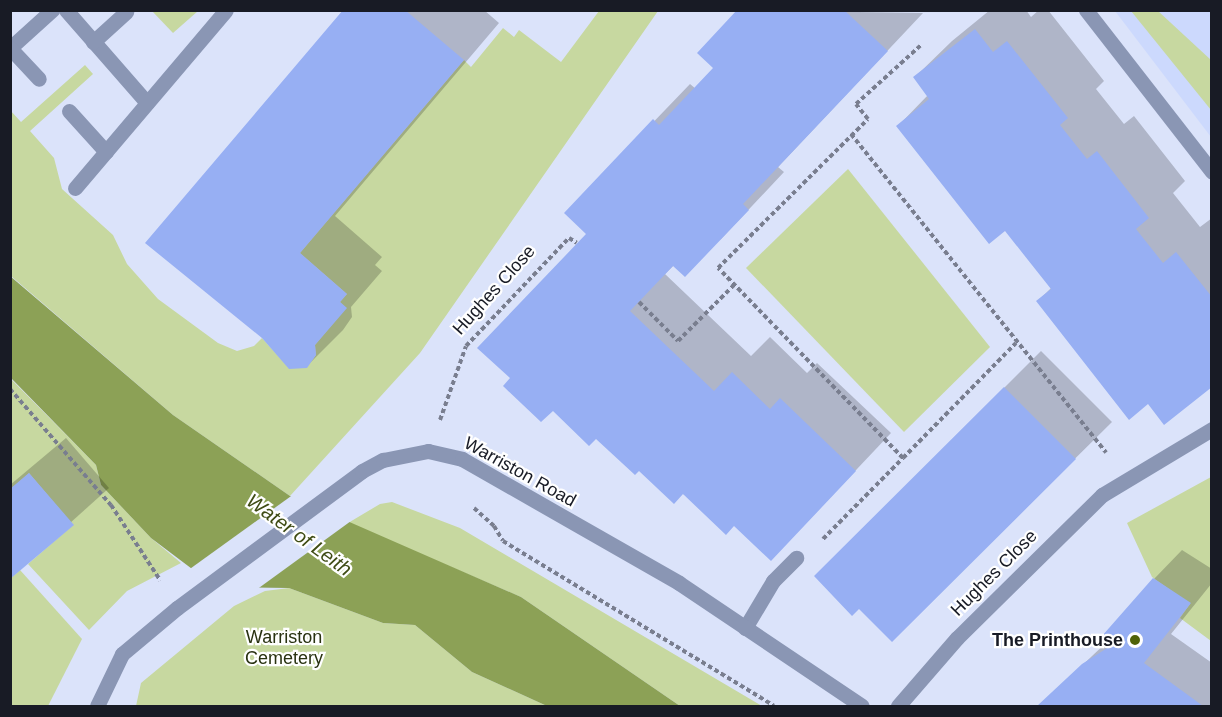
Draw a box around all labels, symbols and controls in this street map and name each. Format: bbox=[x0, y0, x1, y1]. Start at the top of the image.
street label: Hughes Close bbox=[448, 241, 540, 339]
street label: Warriston Road bbox=[460, 432, 580, 512]
water label: Water of Leith bbox=[242, 489, 356, 581]
street label: Hughes Close bbox=[946, 525, 1042, 621]
park label: Warriston Cemetery bbox=[245, 627, 323, 670]
place label: The Printhouse bbox=[992, 629, 1123, 651]
marker: The Printhouse bbox=[1128, 633, 1142, 647]

